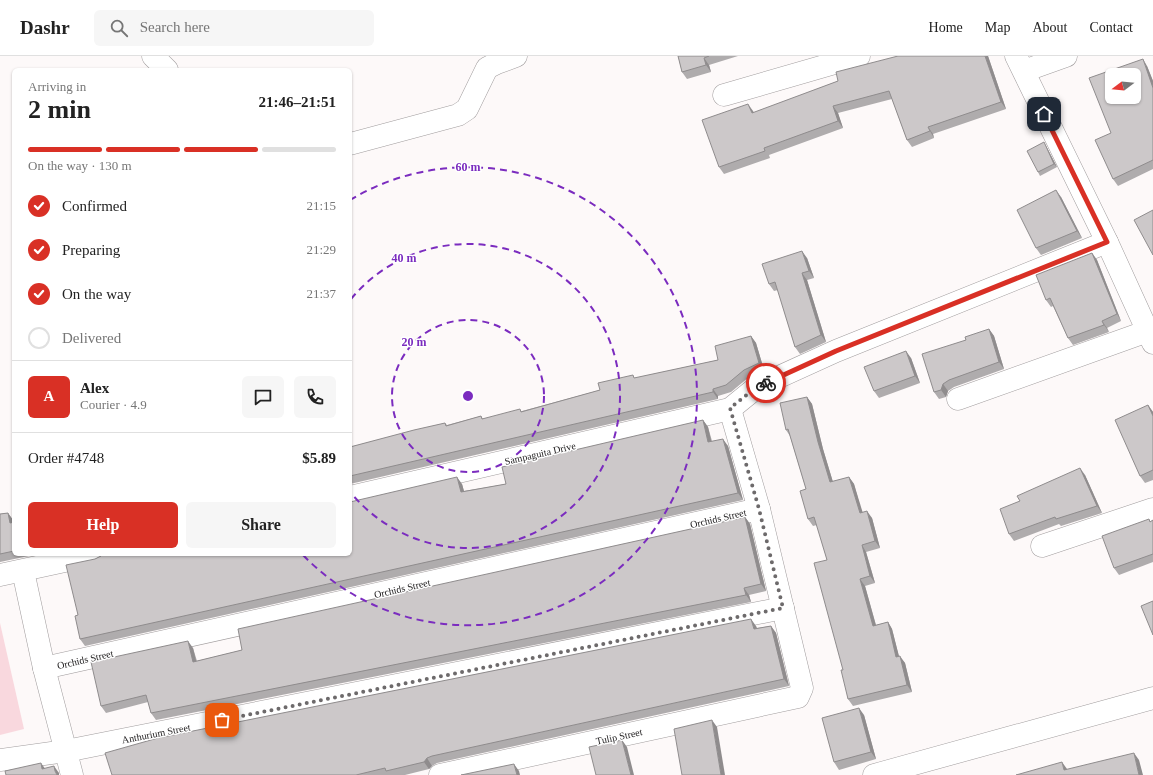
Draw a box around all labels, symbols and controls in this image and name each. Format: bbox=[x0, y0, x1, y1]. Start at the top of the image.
search box bbox=[94, 10, 374, 46]
text: Dashr bbox=[20, 17, 70, 38]
icon: search bbox=[108, 17, 130, 39]
text: Search here bbox=[140, 19, 210, 35]
text: Home bbox=[929, 20, 963, 35]
text: Map bbox=[985, 20, 1010, 35]
text: About bbox=[1032, 20, 1067, 35]
text: Contact bbox=[1089, 20, 1133, 35]
north arrow bbox=[1105, 68, 1141, 104]
map controls bbox=[1105, 68, 1141, 104]
text: Arriving in bbox=[28, 79, 86, 94]
text: 21:46–21:51 bbox=[259, 94, 336, 110]
text: 2 min bbox=[28, 95, 91, 124]
pin bbox=[1027, 97, 1061, 131]
icon: home bbox=[1033, 103, 1055, 125]
text: On the way · 130 m bbox=[28, 158, 132, 173]
text: 60 m bbox=[456, 160, 481, 174]
icon: check bbox=[28, 195, 50, 217]
text: Confirmed bbox=[62, 198, 127, 214]
text: 21:15 bbox=[306, 198, 336, 213]
icon: check bbox=[28, 239, 50, 261]
text: Preparing bbox=[62, 242, 120, 258]
text: 21:29 bbox=[306, 242, 336, 257]
text: 40 m bbox=[392, 251, 417, 265]
icon: check bbox=[28, 283, 50, 305]
text: On the way bbox=[62, 286, 131, 302]
text: 21:37 bbox=[306, 286, 336, 301]
text: Delivered bbox=[62, 330, 121, 346]
text: 20 m bbox=[402, 335, 427, 349]
courier bbox=[746, 363, 786, 403]
icon: bike bbox=[755, 372, 777, 394]
button: chat bbox=[242, 376, 284, 418]
button: phone bbox=[294, 376, 336, 418]
text: Alex bbox=[80, 380, 109, 396]
text: A bbox=[44, 388, 54, 404]
centre of rings bbox=[461, 389, 475, 403]
text: Courier · 4.9 bbox=[80, 397, 147, 412]
street label: Sampaguita Drive bbox=[504, 440, 577, 467]
text: Order #4748 bbox=[28, 450, 104, 466]
text: $5.89 bbox=[302, 450, 336, 466]
button: Help bbox=[28, 502, 178, 548]
button: Share bbox=[186, 502, 336, 548]
street label: Orchids Street bbox=[689, 507, 748, 530]
street label: Orchids Street bbox=[373, 577, 432, 600]
street label: Orchids Street bbox=[56, 648, 115, 671]
pin bbox=[205, 703, 239, 737]
icon: bag bbox=[211, 709, 233, 731]
street label: Anthurium Street bbox=[121, 721, 192, 746]
street label: Tulip Street bbox=[595, 726, 644, 747]

